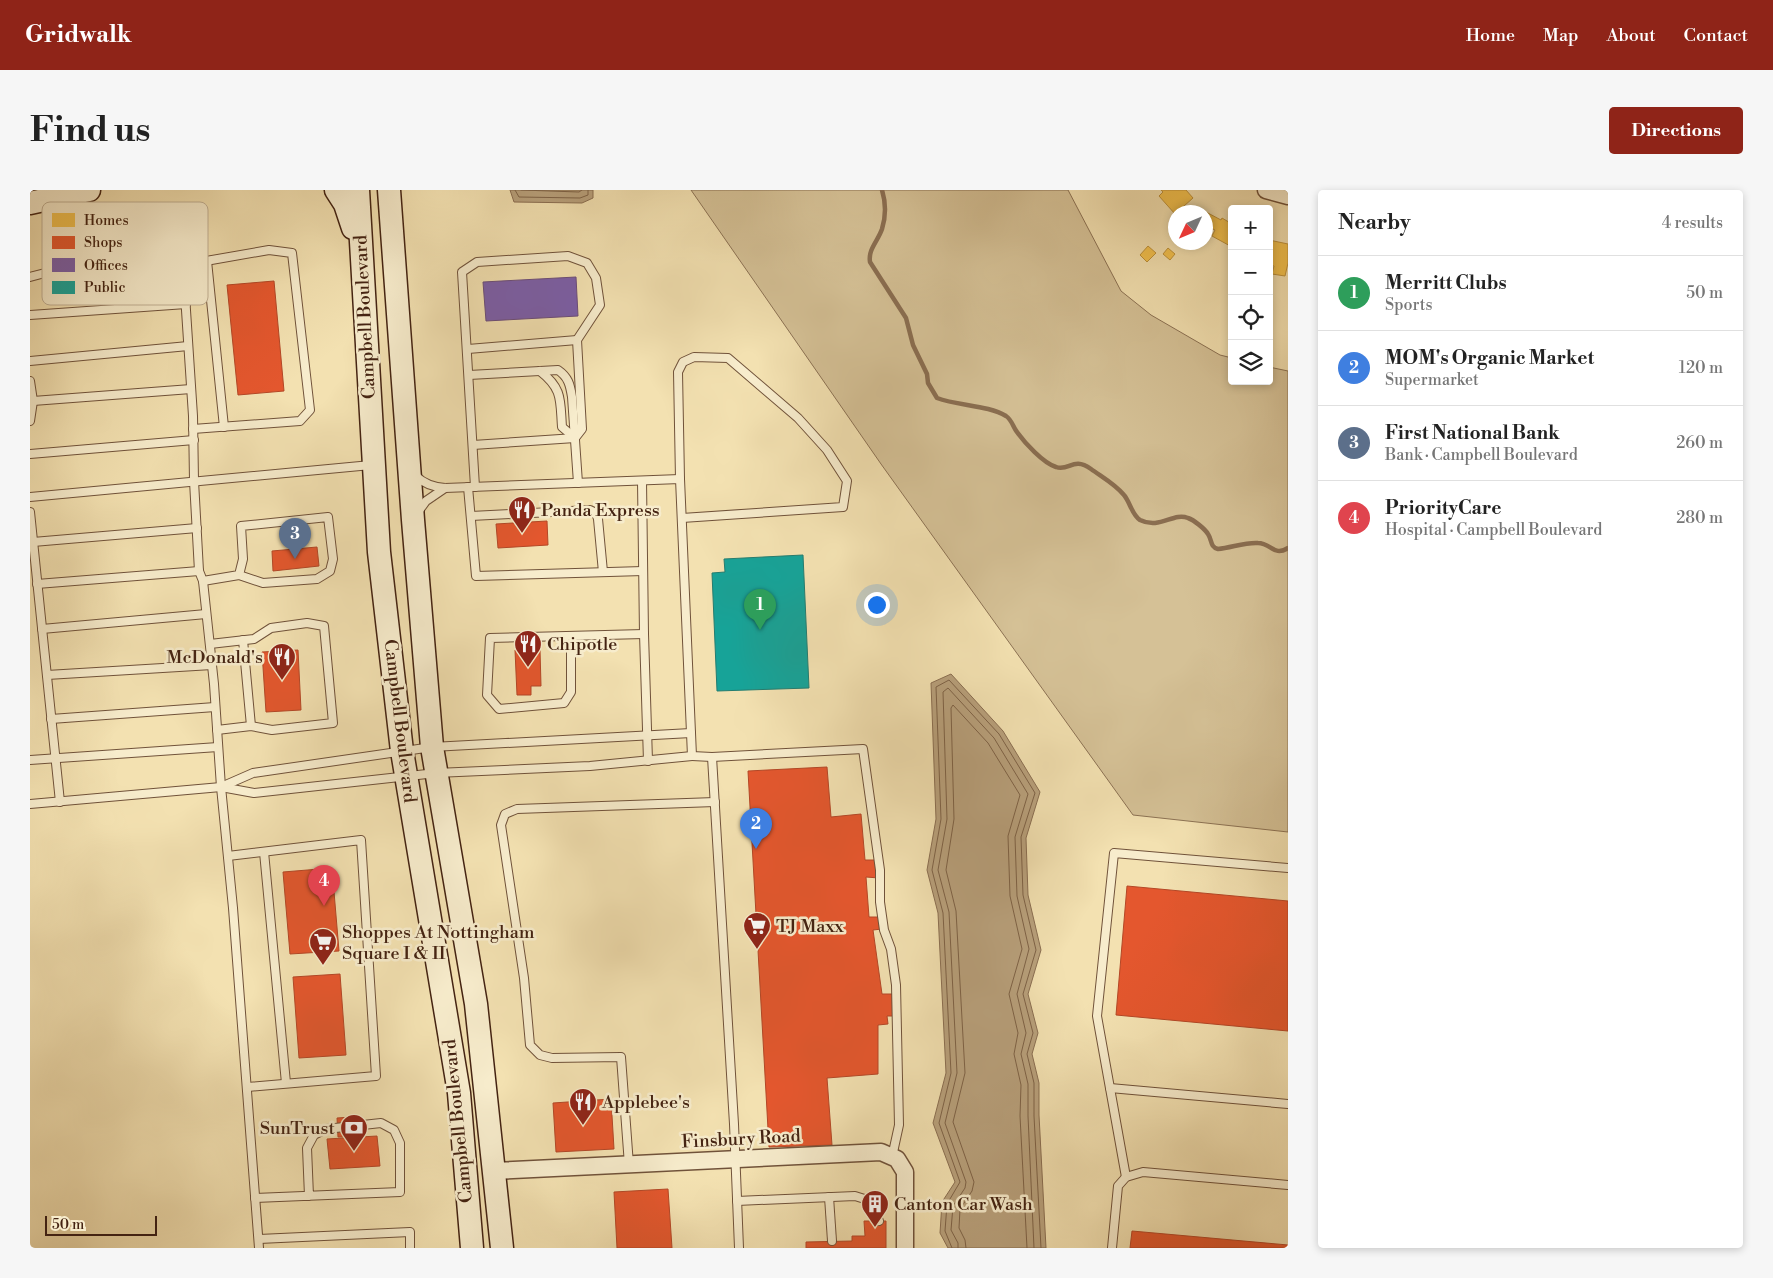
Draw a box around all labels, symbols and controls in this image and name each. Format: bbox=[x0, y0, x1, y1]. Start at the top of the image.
text: Gridwalk bbox=[25, 20, 132, 50]
text: Home bbox=[1466, 24, 1515, 47]
text: Map bbox=[1543, 24, 1579, 47]
text: About bbox=[1607, 24, 1656, 47]
text: Contact bbox=[1684, 24, 1748, 47]
button: Directions bbox=[1609, 107, 1743, 154]
text: Find us bbox=[30, 109, 150, 152]
legend bbox=[42, 202, 208, 305]
north arrow bbox=[1168, 205, 1213, 250]
map controls bbox=[1228, 205, 1273, 385]
button: + bbox=[1228, 205, 1273, 250]
text: Nearby bbox=[1338, 210, 1411, 236]
text: Homes bbox=[84, 212, 129, 230]
text: 4 results bbox=[1662, 213, 1723, 233]
street label: Campbell Boulevard bbox=[349, 233, 381, 400]
text: Shops bbox=[84, 234, 122, 252]
button: − bbox=[1228, 250, 1273, 295]
text: Offices bbox=[84, 257, 128, 275]
text: Merritt Clubs bbox=[1385, 271, 1507, 295]
text: Public bbox=[84, 279, 125, 297]
text: 1 bbox=[1350, 283, 1358, 303]
text: 50 m bbox=[1686, 283, 1723, 303]
button: locate bbox=[1228, 295, 1273, 340]
text: Sports bbox=[1385, 295, 1432, 315]
button: layers bbox=[1228, 340, 1273, 385]
text: MOM's Organic Market bbox=[1385, 346, 1594, 370]
text: 2 bbox=[1349, 358, 1359, 378]
text: 120 m bbox=[1679, 358, 1723, 378]
text: Supermarket bbox=[1385, 370, 1479, 390]
text: First National Bank bbox=[1385, 421, 1560, 445]
text: 3 bbox=[1349, 433, 1359, 453]
text: 260 m bbox=[1676, 433, 1723, 453]
text: Bank · Campbell Boulevard bbox=[1385, 445, 1578, 465]
restaurant icon: Panda Express bbox=[507, 495, 537, 534]
text: PriorityCare bbox=[1385, 496, 1501, 520]
place label: Panda Express bbox=[541, 499, 660, 522]
text: 4 bbox=[1349, 508, 1359, 528]
text: 280 m bbox=[1676, 508, 1723, 528]
pin: 3 bbox=[279, 518, 311, 559]
text: Hospital · Campbell Boulevard bbox=[1385, 520, 1602, 540]
pin: 1 bbox=[744, 589, 776, 630]
your location bbox=[864, 592, 890, 618]
restaurant icon: Chipotle bbox=[513, 629, 543, 668]
place label: Chipotle bbox=[547, 633, 617, 656]
street label: Campbell Boulevard bbox=[379, 638, 422, 805]
restaurant icon: McDonald's bbox=[267, 642, 297, 681]
place label: McDonald's bbox=[167, 646, 263, 669]
pin: 2 bbox=[740, 808, 772, 849]
pin: 4 bbox=[308, 865, 340, 906]
supermarket icon: TJ Maxx bbox=[742, 911, 772, 950]
place label: TJ Maxx bbox=[776, 915, 845, 938]
place label: Shoppes At Nottingham Square I & II bbox=[342, 921, 535, 965]
supermarket icon: Shoppes At Nottingham Square I & II bbox=[308, 927, 338, 966]
street label: Campbell Boulevard bbox=[438, 1037, 478, 1204]
restaurant icon: Applebee's bbox=[568, 1087, 598, 1126]
place label: Applebee's bbox=[601, 1091, 690, 1114]
bank icon: SunTrust bbox=[339, 1113, 369, 1152]
place label: SunTrust bbox=[260, 1117, 336, 1140]
street label: Finsbury Road bbox=[681, 1124, 802, 1154]
building icon: Canton Car Wash bbox=[860, 1189, 890, 1228]
place label: Canton Car Wash bbox=[894, 1193, 1033, 1216]
scale bar bbox=[45, 1213, 158, 1236]
text: 50 m bbox=[52, 1216, 84, 1234]

